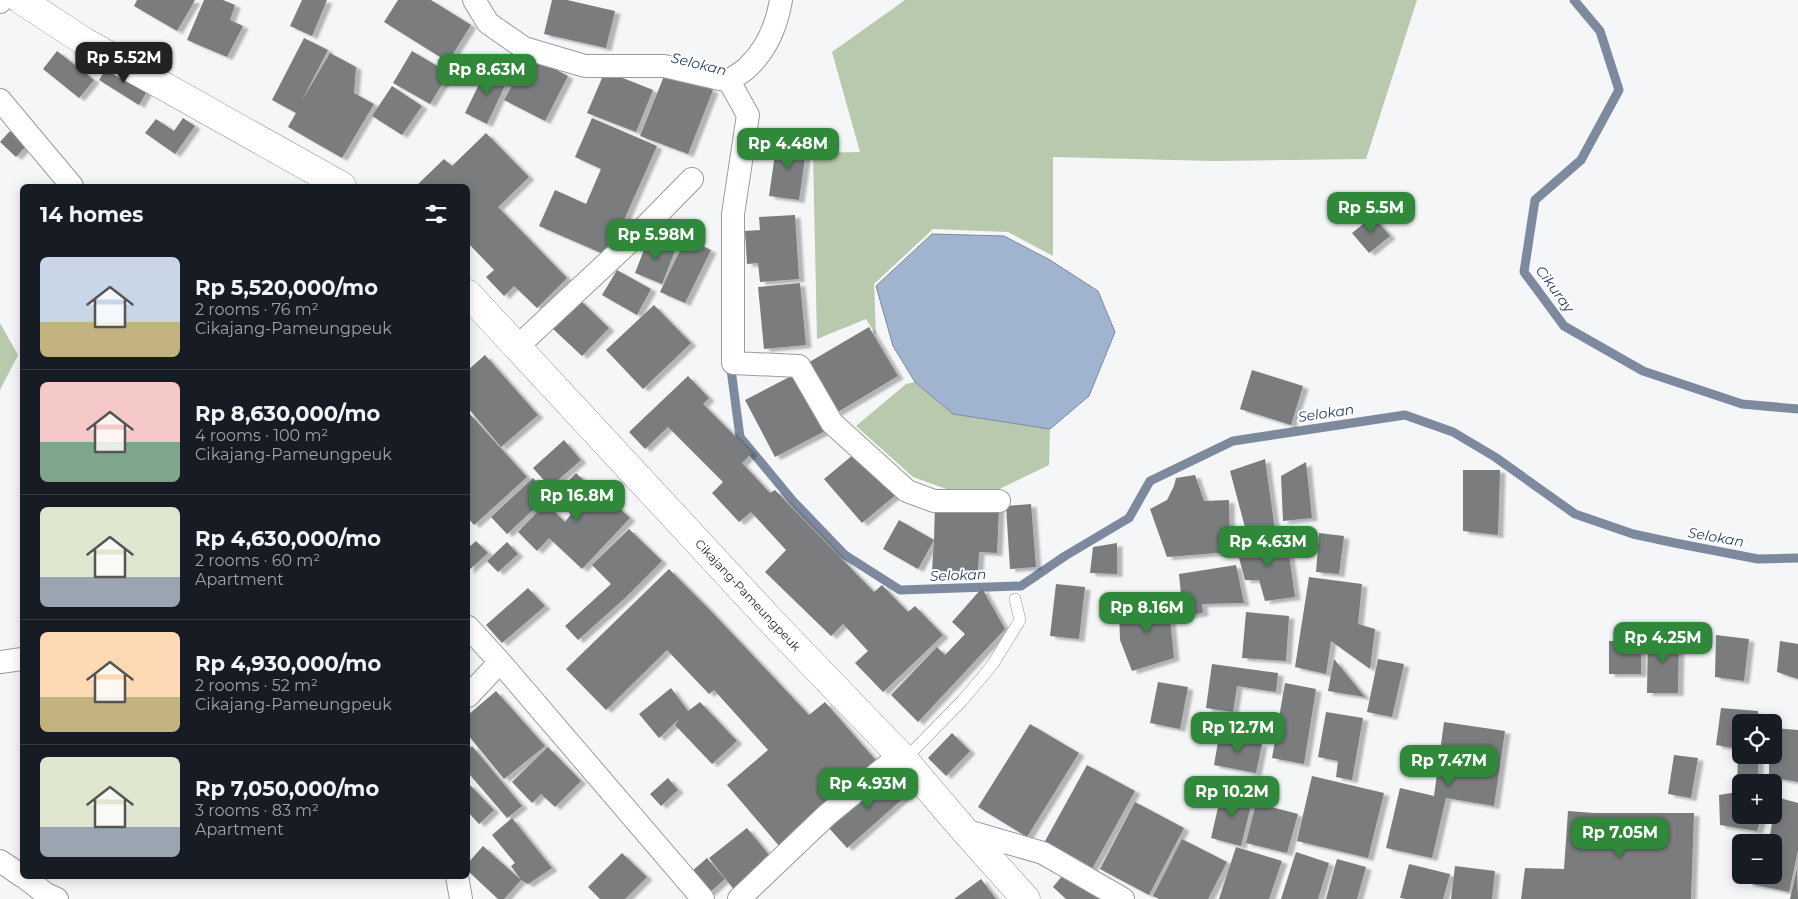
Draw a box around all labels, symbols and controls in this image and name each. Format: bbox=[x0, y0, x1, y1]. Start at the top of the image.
pin: Rp 5.52M bbox=[72, 42, 176, 84]
text: Rp 5.52M bbox=[86, 48, 162, 67]
water label: Selokan bbox=[669, 48, 729, 80]
pin: Rp 8.63M bbox=[435, 54, 539, 96]
text: Rp 8.63M bbox=[449, 60, 525, 79]
pin: Rp 4.48M bbox=[736, 128, 840, 170]
text: Rp 4.48M bbox=[748, 134, 828, 153]
pin: Rp 5.5M bbox=[1325, 192, 1417, 234]
text: Rp 5.5M bbox=[1338, 198, 1404, 217]
icon: filters bbox=[422, 200, 450, 228]
text: 14 homes bbox=[40, 202, 144, 227]
pin: Rp 5.98M bbox=[604, 218, 708, 261]
text: Rp 5.98M bbox=[617, 225, 695, 244]
water label: Cikuray bbox=[1532, 262, 1579, 317]
text: Rp 5,520,000/mo bbox=[195, 275, 378, 300]
icon: home bbox=[80, 277, 140, 337]
text: 2 rooms · 76 m² bbox=[195, 300, 319, 319]
text: Cikajang-Pameungpeuk bbox=[195, 319, 392, 338]
water label: Selokan bbox=[1297, 400, 1355, 426]
text: Rp 8,630,000/mo bbox=[195, 401, 380, 426]
icon: home bbox=[80, 402, 140, 462]
text: 4 rooms · 100 m² bbox=[195, 426, 328, 445]
text: Cikajang-Pameungpeuk bbox=[195, 445, 392, 464]
pin: Rp 16.8M bbox=[525, 480, 629, 522]
text: Rp 16.8M bbox=[540, 486, 614, 505]
water label: Selokan bbox=[1687, 523, 1745, 551]
text: Rp 4,630,000/mo bbox=[195, 526, 381, 551]
pin: Rp 4.63M bbox=[1216, 526, 1320, 568]
icon: home bbox=[80, 527, 140, 587]
text: Rp 4.63M bbox=[1229, 532, 1307, 551]
street label: Cikajang-Pameungpeuk bbox=[692, 536, 804, 655]
text: 2 rooms · 60 m² bbox=[195, 551, 320, 570]
water label: Selokan bbox=[929, 565, 987, 585]
text: Apartment bbox=[195, 570, 284, 589]
pin: Rp 8.16M bbox=[1095, 592, 1199, 634]
text: Rp 8.16M bbox=[1110, 598, 1184, 617]
pin: Rp 4.25M bbox=[1611, 622, 1715, 664]
text: Rp 4.25M bbox=[1624, 628, 1702, 647]
text: Rp 4,930,000/mo bbox=[195, 651, 381, 676]
icon: home bbox=[80, 652, 140, 712]
text: 2 rooms · 52 m² bbox=[195, 676, 318, 695]
text: Cikajang-Pameungpeuk bbox=[195, 695, 392, 714]
pin: Rp 12.7M bbox=[1186, 712, 1290, 754]
map controls bbox=[1732, 714, 1782, 884]
button: locate bbox=[1732, 714, 1782, 764]
text: Rp 12.7M bbox=[1202, 718, 1274, 737]
pin: Rp 7.47M bbox=[1397, 744, 1501, 787]
text: Rp 7.47M bbox=[1411, 751, 1487, 770]
pin: Rp 4.93M bbox=[816, 768, 920, 810]
text: Rp 4.93M bbox=[829, 774, 907, 793]
button: + bbox=[1732, 774, 1782, 824]
text: Rp 7,050,000/mo bbox=[195, 776, 379, 801]
pin: Rp 10.2M bbox=[1180, 776, 1284, 818]
icon: home bbox=[80, 777, 140, 837]
text: Rp 10.2M bbox=[1195, 782, 1269, 801]
text: 3 rooms · 83 m² bbox=[195, 801, 319, 820]
pin: Rp 7.05M bbox=[1568, 816, 1672, 859]
text: Apartment bbox=[195, 820, 284, 839]
text: Rp 7.05M bbox=[1582, 823, 1658, 842]
button: − bbox=[1732, 834, 1782, 884]

